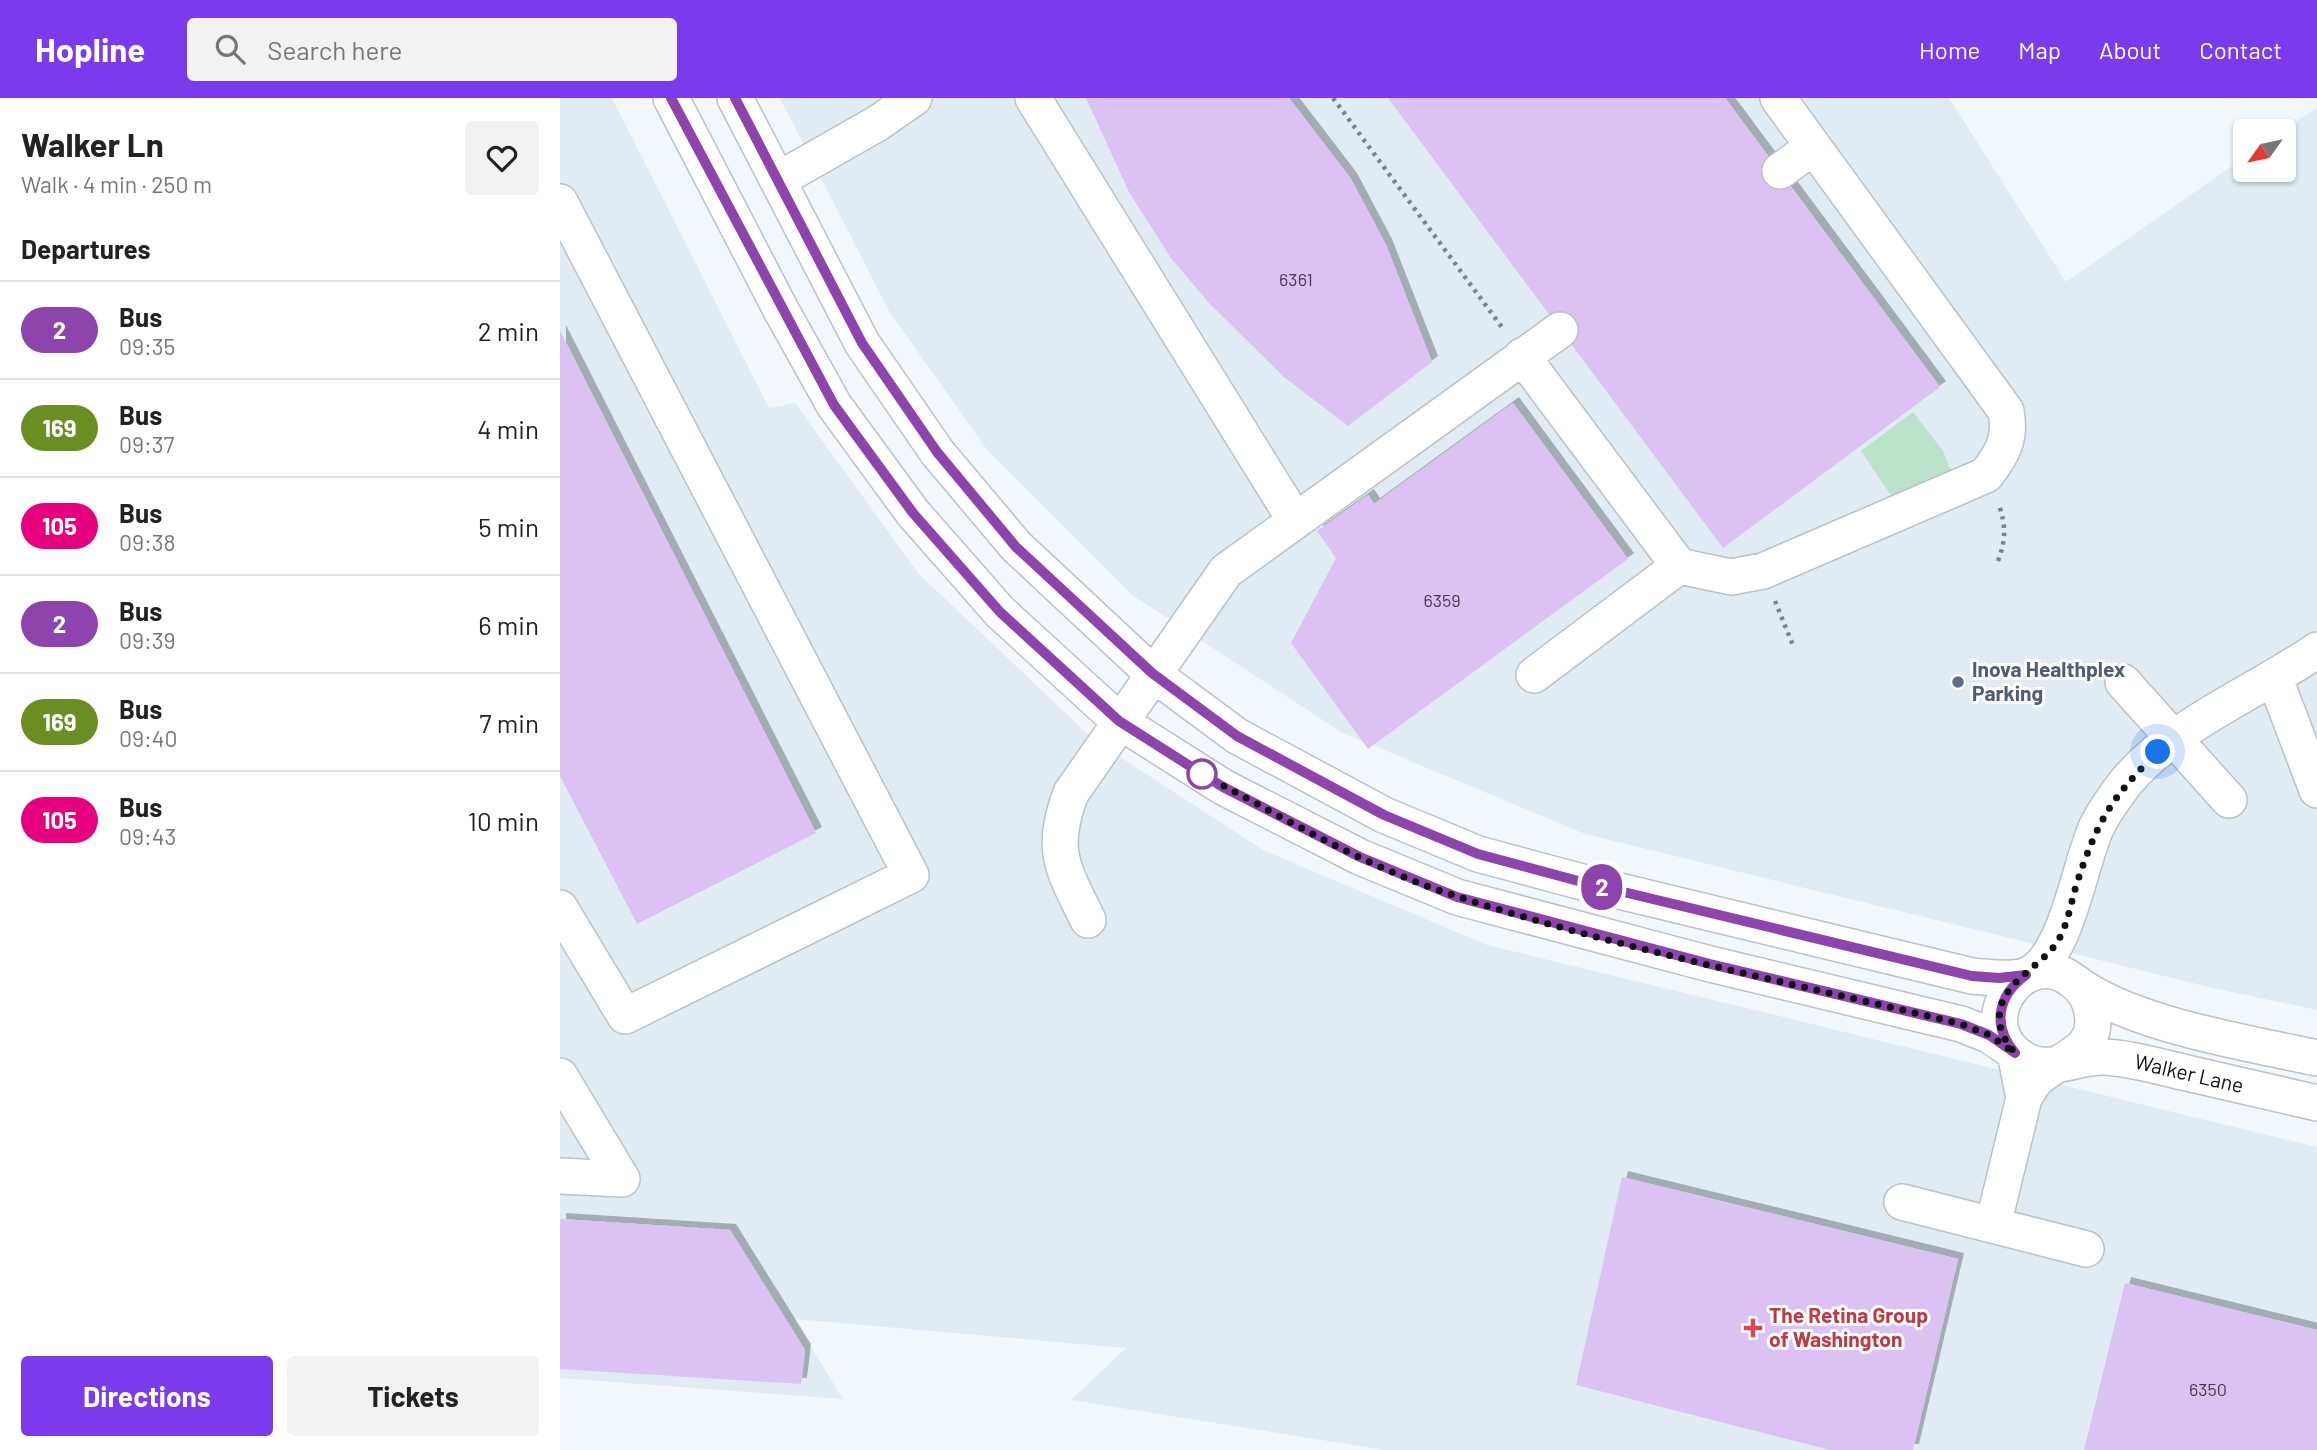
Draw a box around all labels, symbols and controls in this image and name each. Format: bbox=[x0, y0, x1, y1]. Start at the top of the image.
search box bbox=[187, 18, 677, 81]
text: Hopline bbox=[35, 29, 145, 69]
icon: search bbox=[211, 30, 249, 68]
text: Search here bbox=[267, 34, 402, 65]
text: Home bbox=[1919, 35, 1980, 64]
text: Map bbox=[2018, 35, 2061, 64]
text: About bbox=[2099, 35, 2161, 64]
text: Contact bbox=[2199, 35, 2282, 64]
north arrow bbox=[2233, 119, 2296, 182]
map controls bbox=[2233, 119, 2296, 182]
button: heart bbox=[465, 121, 539, 195]
text: Walker Ln bbox=[21, 124, 164, 164]
text: Walk · 4 min · 250 m bbox=[21, 170, 212, 198]
text: Departures bbox=[21, 233, 151, 264]
house number: 6361 bbox=[1279, 268, 1313, 290]
text: Bus bbox=[119, 301, 162, 332]
text: 2 bbox=[53, 315, 66, 344]
text: 2 min bbox=[478, 315, 539, 346]
text: 09:35 bbox=[119, 332, 175, 360]
text: Bus bbox=[119, 399, 162, 430]
text: 169 bbox=[42, 413, 77, 442]
text: 4 min bbox=[477, 413, 539, 444]
text: 09:37 bbox=[119, 430, 175, 458]
text: Bus bbox=[119, 497, 162, 528]
text: 105 bbox=[42, 511, 77, 540]
text: 5 min bbox=[478, 511, 539, 542]
text: 09:38 bbox=[119, 528, 176, 556]
house number: 6359 bbox=[1423, 589, 1461, 611]
text: Bus bbox=[119, 595, 162, 626]
text: 2 bbox=[53, 609, 66, 638]
text: 6 min bbox=[478, 609, 539, 640]
text: 09:39 bbox=[119, 626, 176, 654]
place label: Inova Healthplex Parking bbox=[1972, 656, 2125, 705]
marker: Inova Healthplex Parking bbox=[1950, 674, 1966, 690]
text: Bus bbox=[119, 693, 162, 724]
text: 169 bbox=[42, 707, 77, 736]
text: 7 min bbox=[479, 707, 539, 738]
text: 09:40 bbox=[119, 724, 177, 752]
your location bbox=[2140, 734, 2175, 769]
unlabelled marker bbox=[1187, 759, 1217, 789]
text: Bus bbox=[119, 791, 162, 822]
text: 105 bbox=[42, 805, 77, 834]
text: 10 min bbox=[468, 805, 539, 836]
text: 09:43 bbox=[119, 822, 176, 850]
line badge: 2 bbox=[1579, 864, 1625, 910]
text: 2 bbox=[1595, 872, 1609, 901]
street label: Walker Lane bbox=[2132, 1048, 2246, 1097]
place label: The Retina Group of Washington bbox=[1769, 1302, 1928, 1351]
marker: The Retina Group of Washington bbox=[1743, 1318, 1763, 1338]
button: Directions bbox=[21, 1356, 273, 1436]
button: Tickets bbox=[287, 1356, 539, 1436]
house number: 6350 bbox=[2189, 1378, 2227, 1400]

